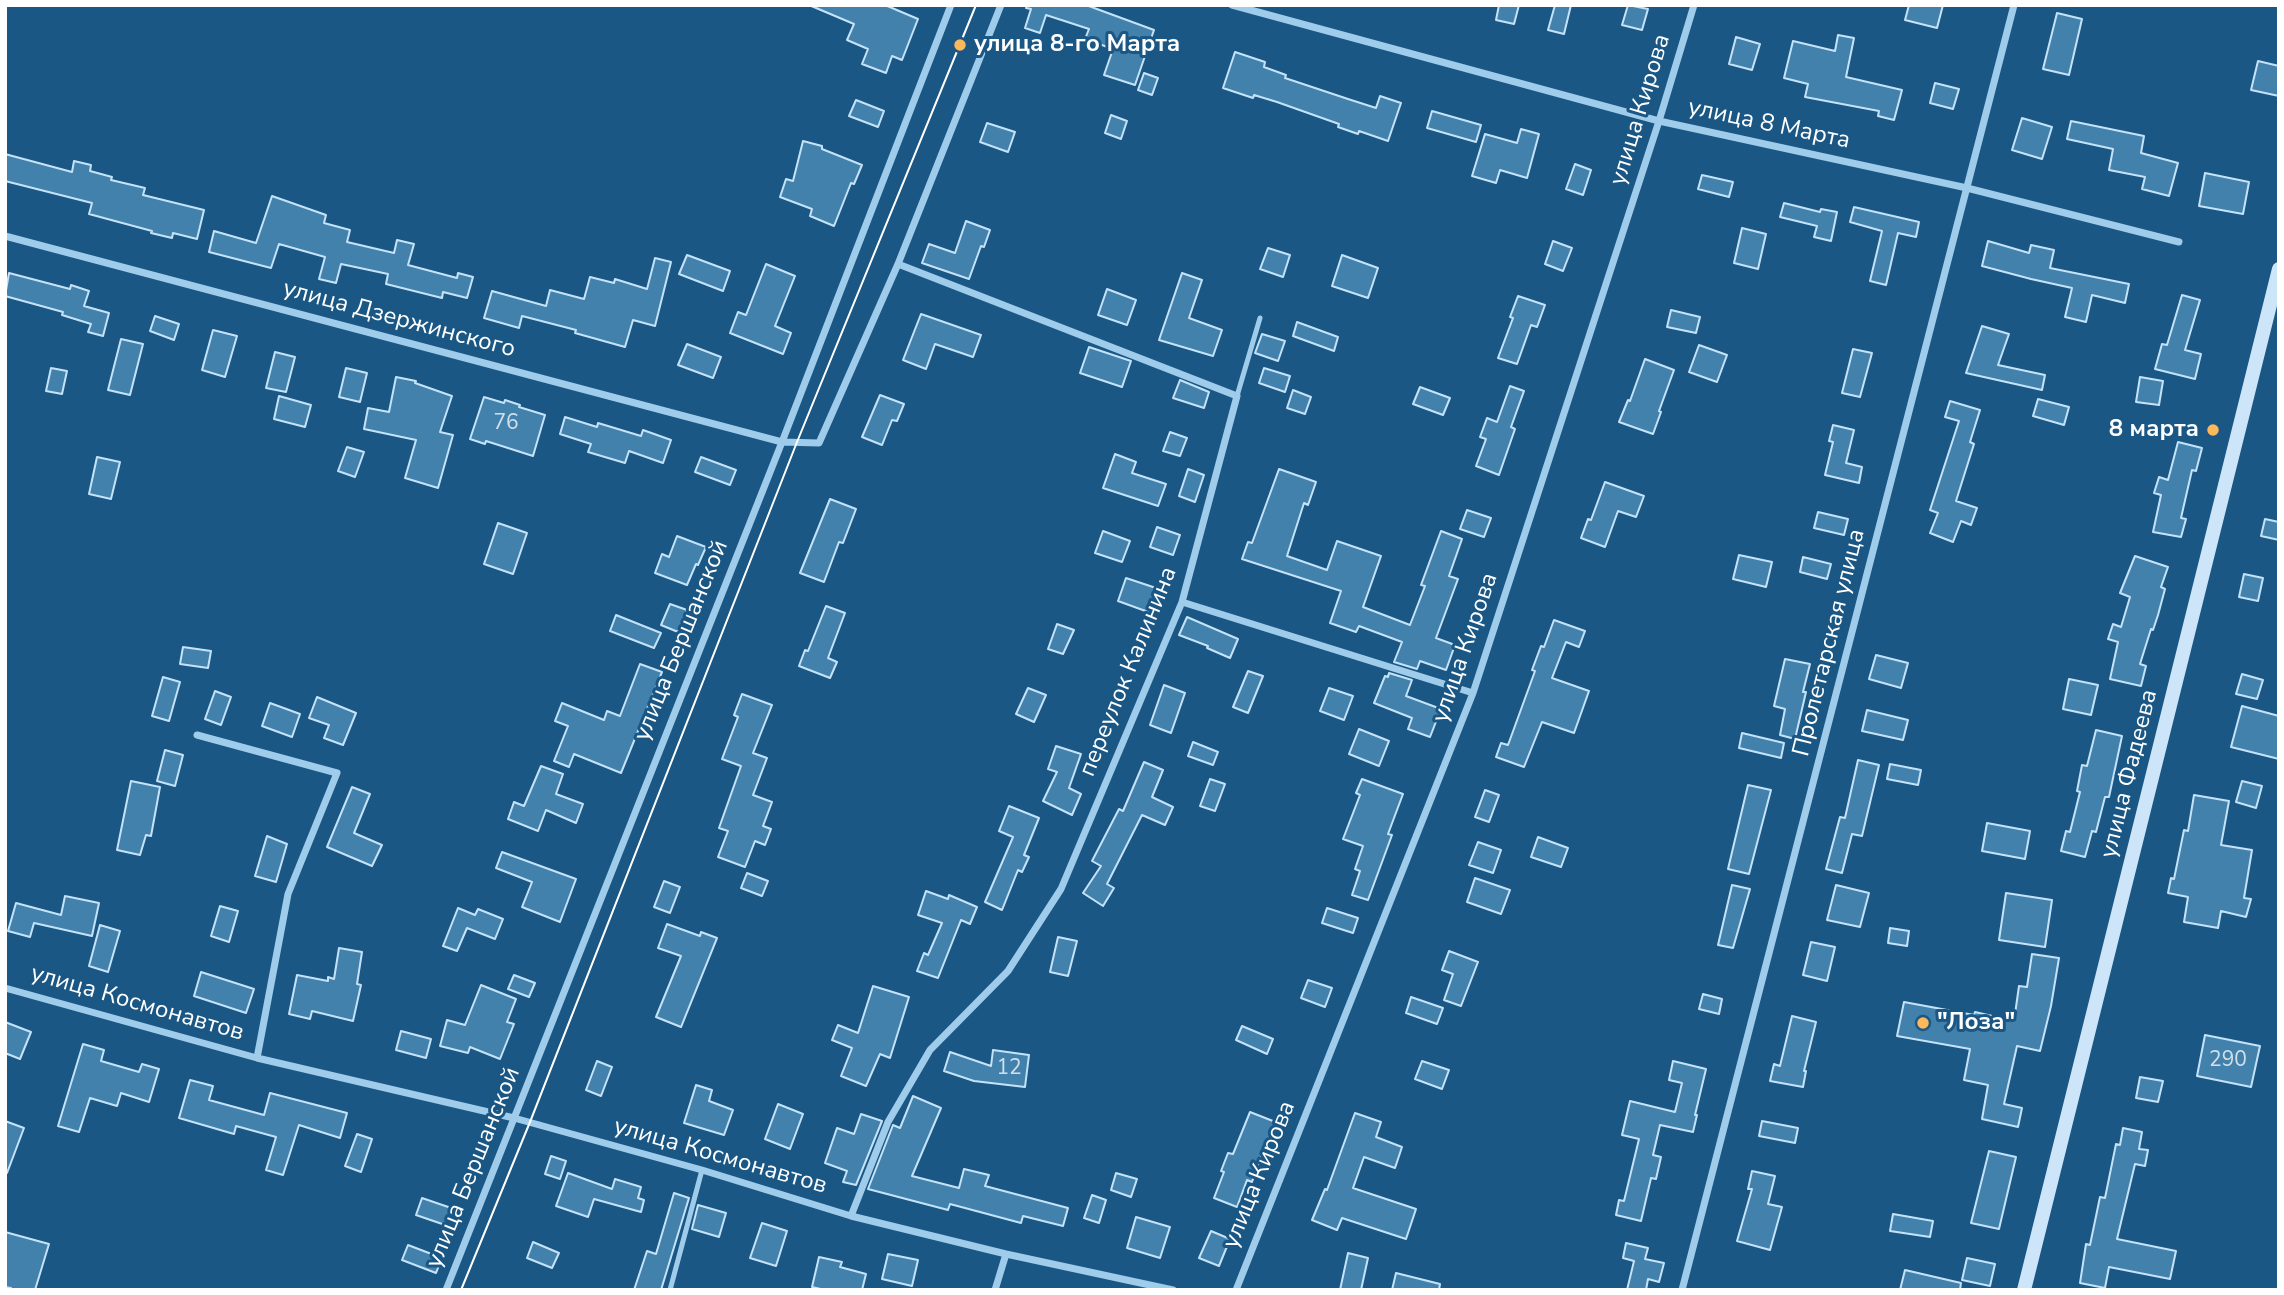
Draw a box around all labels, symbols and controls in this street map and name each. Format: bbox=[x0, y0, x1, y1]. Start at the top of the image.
place label: улица 8-го Марта bbox=[974, 31, 1180, 59]
street label: улица Кирова bbox=[1604, 31, 1678, 189]
marker: улица 8-го Марта bbox=[952, 37, 968, 53]
street label: улица 8 Марта bbox=[1685, 94, 1853, 156]
street label: улица Дзержинского bbox=[280, 275, 518, 365]
house number: 76 bbox=[493, 411, 519, 437]
place label: 8 марта bbox=[2109, 416, 2199, 444]
marker: 8 марта bbox=[2205, 422, 2221, 438]
street label: Пролетарская улица bbox=[1788, 526, 1872, 760]
street label: улица Бершанской bbox=[629, 536, 735, 746]
street label: переулок Калинина bbox=[1074, 563, 1184, 781]
street label: улица Кирова bbox=[1427, 569, 1505, 727]
street label: улица Фадеева bbox=[2095, 687, 2165, 861]
street label: улица Космонавтов bbox=[27, 960, 247, 1048]
place label: "Лоза" bbox=[1937, 1009, 2015, 1037]
marker: "Лоза" bbox=[1915, 1015, 1931, 1031]
house number: 290 bbox=[2209, 1048, 2247, 1074]
house number: 12 bbox=[996, 1056, 1022, 1082]
street label: улица Бершанской bbox=[421, 1063, 527, 1273]
street label: улица Кирова bbox=[1217, 1097, 1303, 1253]
street label: улица Космонавтов bbox=[610, 1113, 830, 1201]

